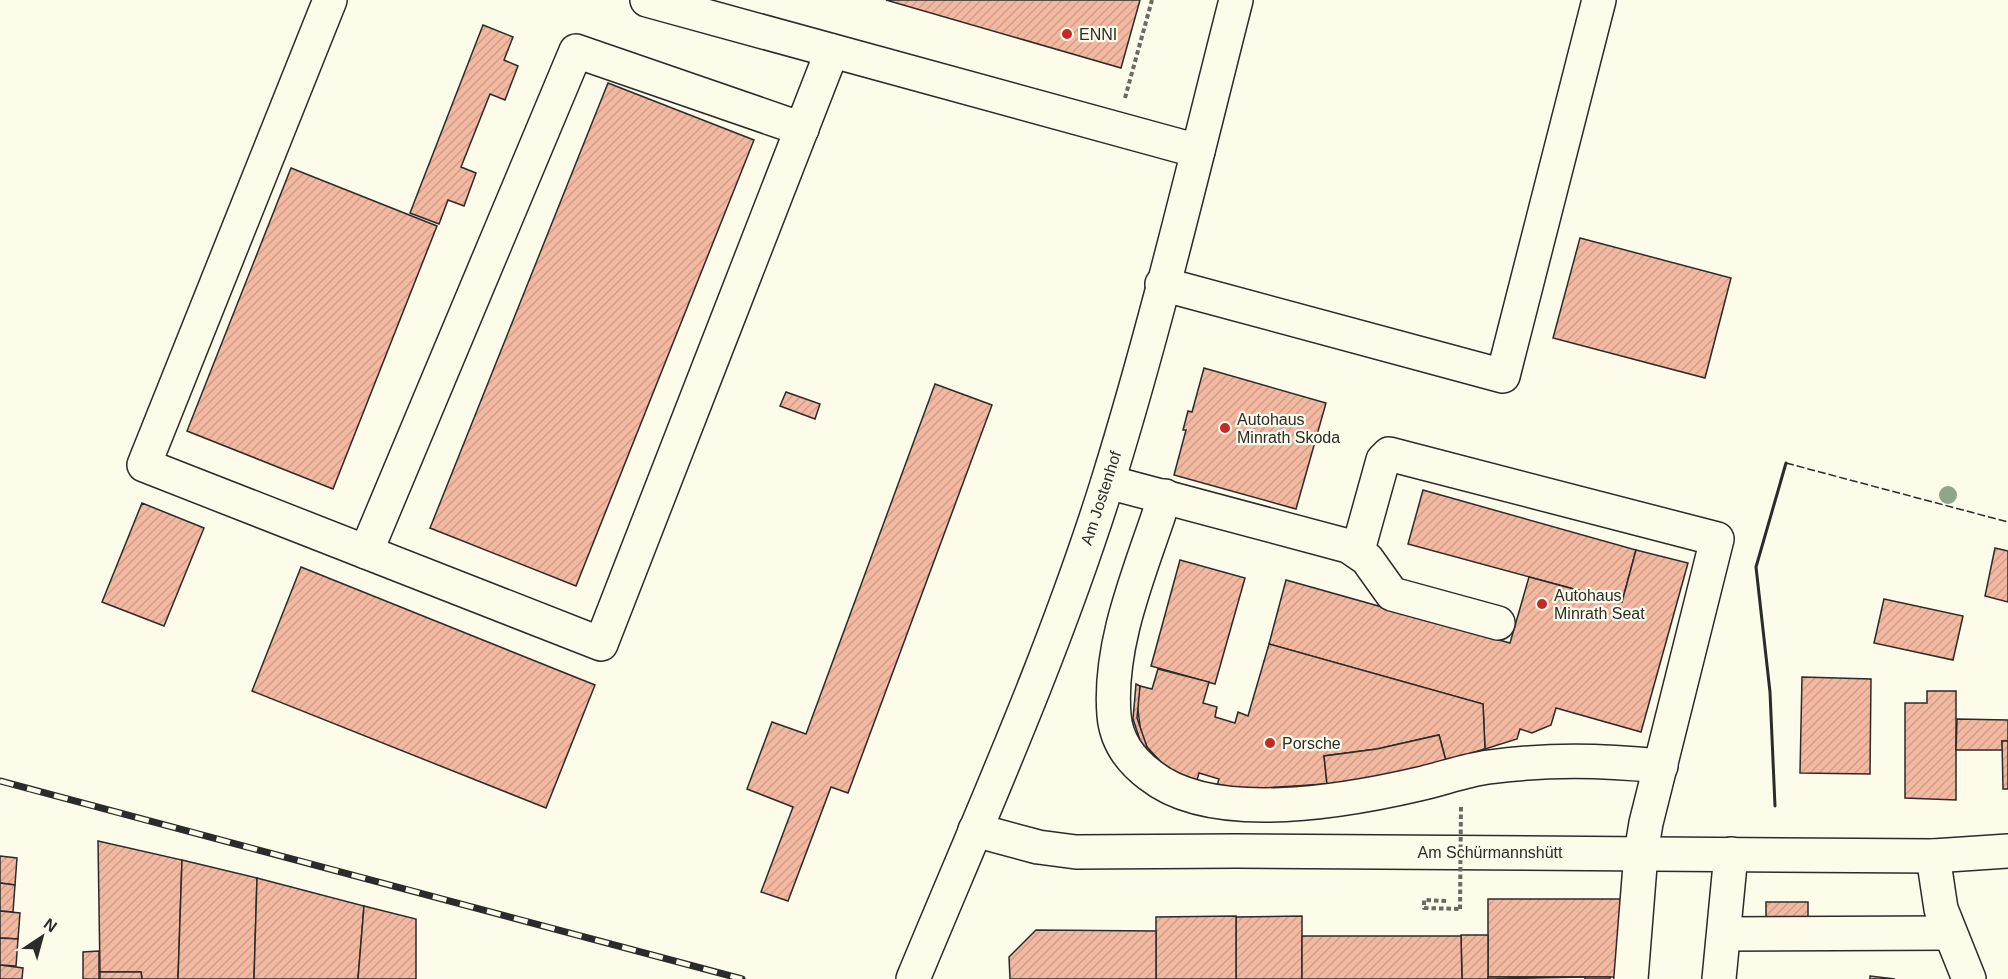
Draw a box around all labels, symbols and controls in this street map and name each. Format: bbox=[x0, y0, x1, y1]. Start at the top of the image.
place label: ENNI bbox=[1079, 26, 1117, 43]
marker: ENNI bbox=[1060, 27, 1074, 41]
place label: Autohaus Minrath Skoda bbox=[1237, 411, 1340, 446]
marker: Autohaus Minrath Skoda bbox=[1218, 421, 1232, 435]
street label: Am Jostenhof bbox=[1078, 448, 1124, 547]
place label: Autohaus Minrath Seat bbox=[1554, 587, 1645, 622]
marker: Autohaus Minrath Seat bbox=[1535, 597, 1549, 611]
place label: Porsche bbox=[1282, 735, 1341, 752]
marker: Porsche bbox=[1263, 736, 1277, 750]
street label: Am Schürmannshütt bbox=[1418, 844, 1563, 861]
north arrow bbox=[12, 907, 72, 967]
text: N bbox=[41, 915, 60, 936]

